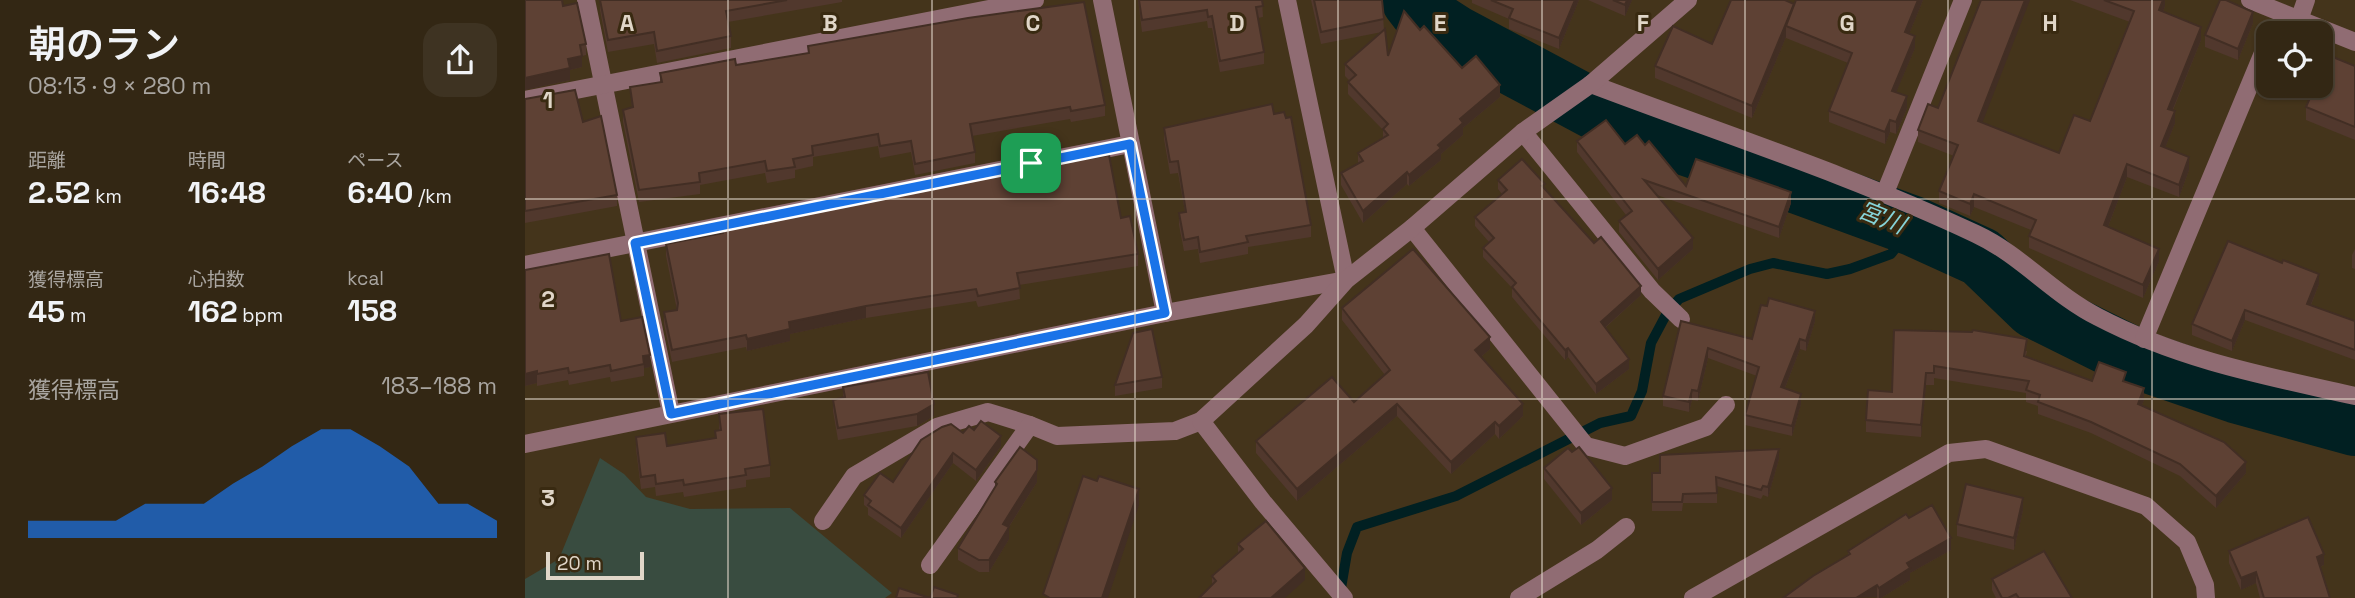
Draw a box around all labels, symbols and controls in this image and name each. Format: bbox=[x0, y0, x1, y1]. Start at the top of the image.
text: A bbox=[620, 8, 635, 38]
text: B bbox=[822, 8, 838, 38]
text: C bbox=[1026, 8, 1040, 38]
text: D bbox=[1229, 8, 1245, 38]
text: E bbox=[1434, 8, 1446, 38]
text: F bbox=[1637, 8, 1649, 38]
text: G bbox=[1839, 8, 1855, 38]
text: H bbox=[2042, 8, 2058, 38]
text: 朝のラン bbox=[28, 21, 180, 69]
map controls bbox=[2256, 21, 2333, 98]
button: locate bbox=[2256, 21, 2333, 98]
button: share bbox=[423, 23, 497, 97]
text: 08:13 · 9 × 280 m bbox=[28, 71, 211, 101]
text: 1 bbox=[543, 85, 553, 115]
pin bbox=[1001, 133, 1061, 193]
icon: arrive bbox=[1012, 144, 1050, 182]
text: 距離 bbox=[28, 148, 66, 173]
text: 時間 bbox=[188, 148, 226, 173]
text: ペース bbox=[347, 148, 403, 173]
text: 2.52 bbox=[28, 173, 90, 212]
text: 16:48 bbox=[188, 173, 266, 212]
text: 6:40 bbox=[347, 173, 413, 212]
text: km bbox=[90, 184, 122, 209]
text: /km bbox=[413, 184, 452, 209]
water label: 宮川 bbox=[1854, 194, 1913, 241]
text: kcal bbox=[347, 266, 384, 291]
text: 獲得標高 bbox=[28, 267, 104, 292]
text: 心拍数 bbox=[188, 267, 245, 292]
text: 2 bbox=[541, 284, 555, 314]
text: 158 bbox=[347, 291, 397, 330]
text: 45 bbox=[28, 292, 65, 331]
text: 162 bbox=[188, 292, 237, 331]
text: m bbox=[65, 303, 86, 328]
text: bpm bbox=[237, 303, 283, 328]
text: 183–188 m bbox=[381, 371, 497, 401]
text: 獲得標高 bbox=[28, 375, 120, 405]
text: 3 bbox=[541, 483, 555, 513]
scale bar bbox=[546, 549, 644, 581]
text: 20 m bbox=[557, 551, 602, 576]

